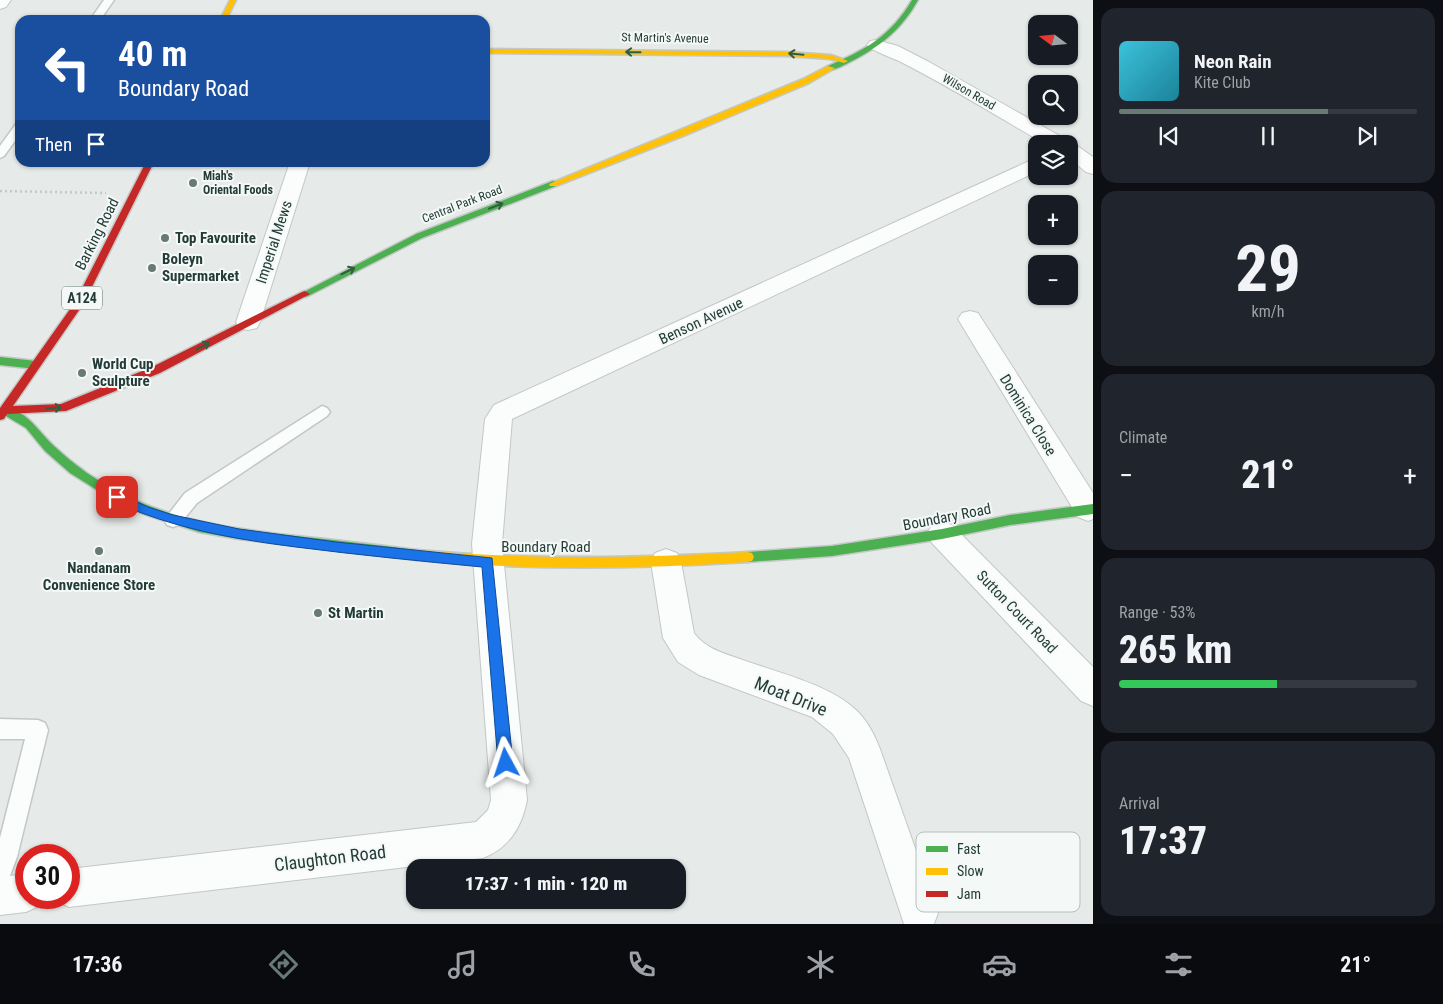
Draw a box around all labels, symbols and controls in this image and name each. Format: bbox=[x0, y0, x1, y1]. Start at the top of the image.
north arrow bbox=[1028, 15, 1078, 65]
map controls bbox=[1028, 15, 1078, 305]
street label: St Martin's Avenue bbox=[621, 30, 709, 46]
text: 40 m bbox=[118, 34, 187, 75]
icon: left bbox=[35, 35, 100, 100]
one-way arrow bbox=[625, 47, 642, 57]
one-way arrow bbox=[788, 50, 804, 59]
text: Neon Rain bbox=[1194, 50, 1272, 73]
street label: Wilson Road bbox=[940, 71, 998, 113]
text: Kite Club bbox=[1194, 73, 1251, 92]
button: search bbox=[1028, 75, 1078, 125]
text: Boundary Road bbox=[118, 76, 249, 101]
icon: previous bbox=[1155, 122, 1183, 150]
icon: pause bbox=[1254, 122, 1282, 150]
icon: next bbox=[1353, 122, 1381, 150]
icon: arrive bbox=[82, 130, 110, 158]
text: Then bbox=[35, 133, 72, 156]
button: layers bbox=[1028, 135, 1078, 185]
place label: Miah's Oriental Foods bbox=[203, 169, 273, 197]
marker: Miah's Oriental Foods bbox=[187, 177, 199, 189]
street label: Central Park Road bbox=[420, 182, 504, 226]
street label: Barking Road bbox=[71, 195, 123, 273]
button: + bbox=[1028, 195, 1078, 245]
street label: Imperial Mews bbox=[252, 198, 296, 286]
one-way arrow bbox=[488, 201, 503, 210]
place label: Top Favourite bbox=[175, 229, 256, 247]
text: 29 bbox=[1235, 231, 1301, 307]
marker: Top Favourite bbox=[159, 232, 171, 244]
place label: Boleyn Supermarket bbox=[162, 250, 239, 285]
button: − bbox=[1028, 255, 1078, 305]
marker: Boleyn Supermarket bbox=[146, 262, 158, 274]
one-way arrow bbox=[340, 266, 355, 276]
road number: A124 bbox=[62, 286, 102, 310]
street label: Benson Avenue bbox=[656, 294, 746, 348]
text: km/h bbox=[1252, 302, 1284, 321]
one-way arrow bbox=[195, 341, 210, 350]
place label: World Cup Sculpture bbox=[92, 355, 153, 390]
marker: World Cup Sculpture bbox=[76, 367, 88, 379]
street label: Dominica Close bbox=[996, 371, 1060, 459]
one-way arrow bbox=[46, 404, 62, 413]
text: Climate bbox=[1119, 428, 1167, 447]
text: 21° bbox=[1241, 453, 1295, 497]
text: − bbox=[1119, 459, 1133, 492]
text: + bbox=[1403, 459, 1417, 492]
pin bbox=[96, 476, 138, 518]
icon: arrive bbox=[103, 483, 131, 511]
street label: Boundary Road bbox=[901, 500, 993, 534]
street label: Boundary Road bbox=[501, 538, 591, 556]
marker: Nandanam Convenience Store bbox=[93, 545, 105, 557]
place label: Nandanam Convenience Store bbox=[43, 559, 155, 594]
street label: Sutton Court Road bbox=[973, 567, 1061, 657]
text: Range · 53% bbox=[1119, 603, 1195, 622]
place label: St Martin bbox=[328, 604, 384, 622]
marker: St Martin bbox=[312, 607, 324, 619]
text: 265 km bbox=[1119, 628, 1232, 672]
street label: Moat Drive bbox=[752, 672, 830, 720]
position arrow bbox=[479, 736, 531, 788]
text: Arrival bbox=[1119, 794, 1160, 813]
text: 17:37 bbox=[1119, 819, 1207, 863]
legend bbox=[916, 832, 1080, 912]
street label: Claughton Road bbox=[273, 841, 387, 875]
text: Fast bbox=[957, 841, 981, 857]
speed limit sign: 30 bbox=[15, 844, 80, 909]
text: Slow bbox=[957, 863, 984, 879]
text: 17:37 · 1 min · 120 m bbox=[465, 872, 627, 895]
text: Jam bbox=[957, 886, 981, 902]
icon: directions bbox=[266, 947, 301, 982]
icon: music bbox=[445, 947, 480, 982]
icon: phone bbox=[624, 947, 659, 982]
icon: climate bbox=[803, 947, 838, 982]
icon: car bbox=[982, 947, 1017, 982]
icon: filters bbox=[1161, 947, 1196, 982]
text: 17:36 bbox=[72, 952, 122, 977]
text: 21° bbox=[1340, 952, 1371, 977]

